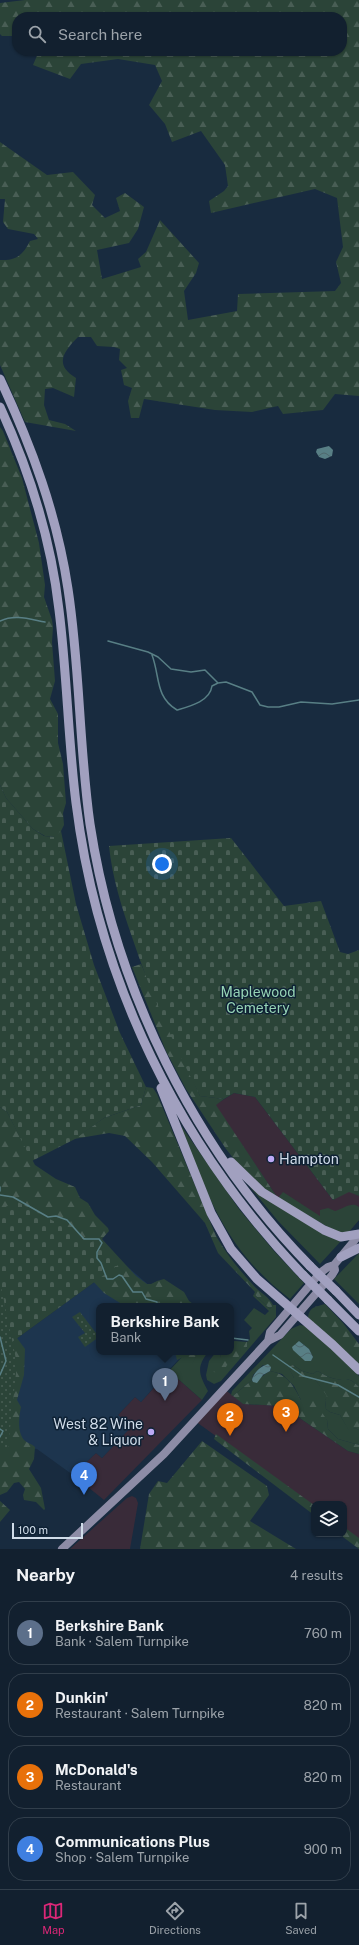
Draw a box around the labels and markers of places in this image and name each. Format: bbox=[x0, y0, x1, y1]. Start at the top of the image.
place label: Hampton bbox=[279, 1151, 339, 1167]
marker: Hampton bbox=[266, 1154, 276, 1164]
pin: 1 bbox=[152, 1368, 178, 1401]
pin: 3 bbox=[273, 1399, 299, 1432]
pin: 2 bbox=[217, 1403, 243, 1436]
place label: West 82 Wine & Liquor bbox=[53, 1416, 143, 1448]
marker: West 82 Wine & Liquor bbox=[146, 1427, 156, 1437]
pin: 4 bbox=[71, 1462, 97, 1495]

